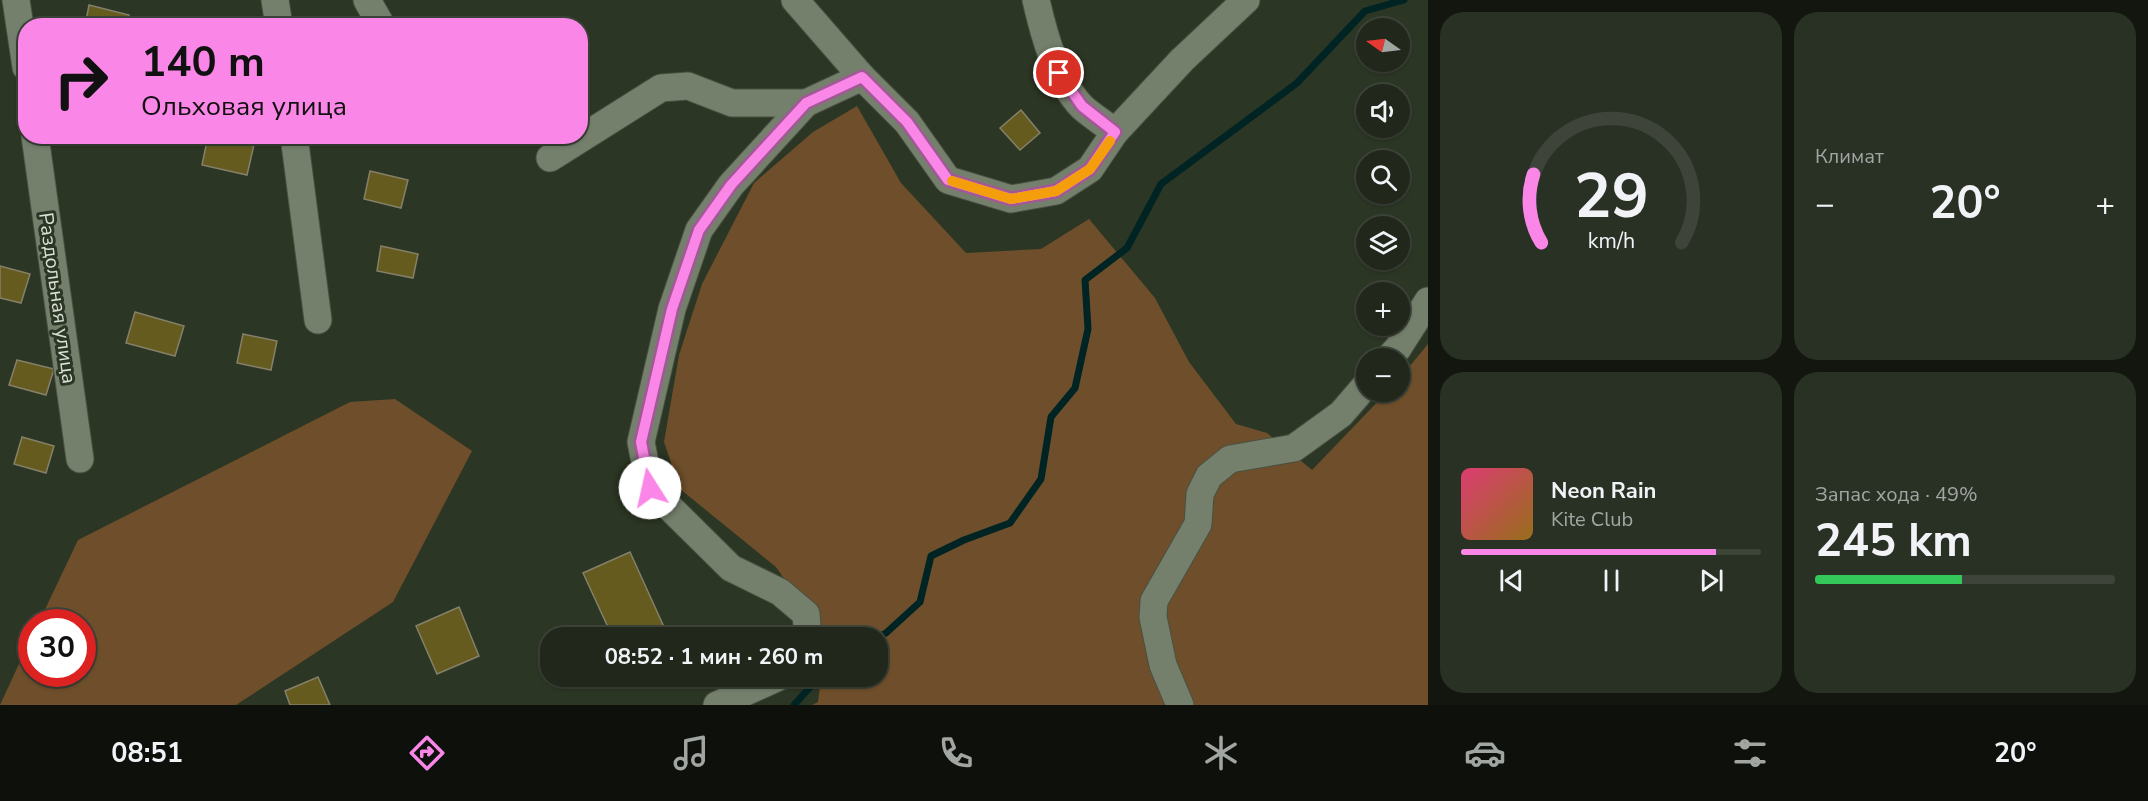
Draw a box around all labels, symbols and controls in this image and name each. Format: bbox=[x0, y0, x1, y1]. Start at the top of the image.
north arrow bbox=[1356, 18, 1410, 72]
map controls bbox=[1356, 18, 1410, 402]
text: 140 m bbox=[141, 34, 265, 91]
icon: right bbox=[42, 42, 120, 120]
pin bbox=[1033, 47, 1084, 98]
icon: arrive bbox=[1042, 56, 1075, 89]
button: sound bbox=[1356, 84, 1410, 138]
text: Ольховая улица bbox=[141, 88, 347, 125]
text: Климат bbox=[1815, 143, 1884, 170]
button: search bbox=[1356, 150, 1410, 204]
text: 29 bbox=[1574, 154, 1648, 239]
text: 20° bbox=[1929, 173, 2001, 234]
text: − bbox=[1815, 182, 1835, 227]
text: + bbox=[2095, 182, 2115, 227]
street label: Раздольная улица bbox=[32, 211, 83, 385]
button: layers bbox=[1356, 216, 1410, 270]
text: km/h bbox=[1587, 226, 1635, 256]
button: + bbox=[1356, 282, 1410, 336]
button: − bbox=[1356, 348, 1410, 402]
position arrow bbox=[618, 456, 682, 520]
text: Neon Rain bbox=[1551, 476, 1656, 506]
text: Запас хода · 49% bbox=[1815, 481, 1978, 508]
text: Kite Club bbox=[1551, 506, 1633, 533]
text: 245 km bbox=[1815, 511, 1972, 572]
icon: previous bbox=[1495, 564, 1528, 597]
icon: pause bbox=[1595, 564, 1628, 597]
icon: next bbox=[1695, 564, 1728, 597]
speed limit sign: 30 bbox=[18, 609, 96, 687]
text: 08:52 · 1 мин · 260 m bbox=[605, 642, 823, 672]
icon: directions bbox=[406, 732, 448, 774]
icon: music bbox=[670, 732, 712, 774]
icon: phone bbox=[935, 732, 977, 774]
icon: climate bbox=[1200, 732, 1242, 774]
icon: car bbox=[1464, 732, 1506, 774]
icon: filters bbox=[1729, 732, 1771, 774]
text: 08:51 bbox=[111, 735, 183, 772]
text: 20° bbox=[1994, 735, 2037, 772]

